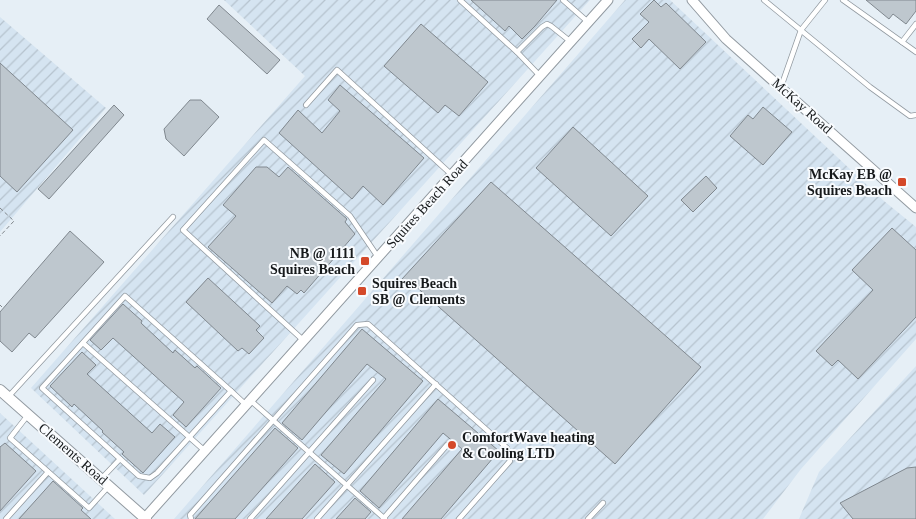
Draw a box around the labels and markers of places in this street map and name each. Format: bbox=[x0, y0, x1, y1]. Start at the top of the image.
place label: McKay EB @ Squires Beach bbox=[807, 167, 892, 198]
marker: McKay EB @ Squires Beach bbox=[896, 176, 908, 188]
place label: NB @ 1111 Squires Beach bbox=[270, 246, 355, 277]
marker: NB @ 1111 Squires Beach bbox=[359, 255, 371, 267]
place label: Squires Beach SB @ Clements bbox=[372, 276, 466, 307]
marker: Squires Beach SB @ Clements bbox=[356, 285, 368, 297]
place label: ComfortWave heating & Cooling LTD bbox=[462, 430, 595, 461]
marker: ComfortWave heating & Cooling LTD bbox=[446, 439, 458, 451]

